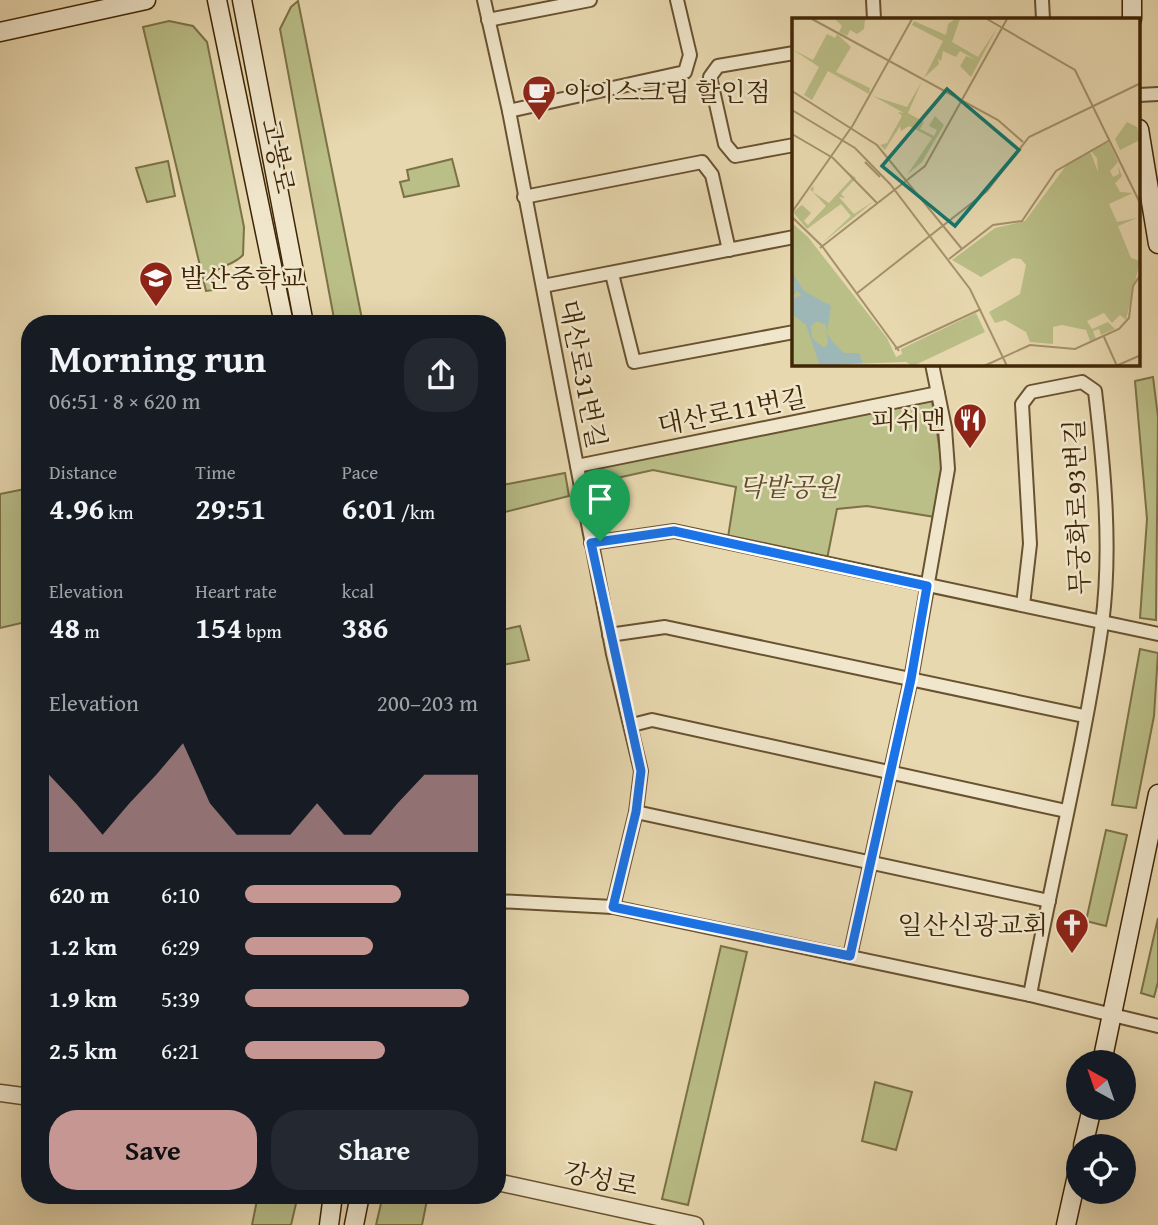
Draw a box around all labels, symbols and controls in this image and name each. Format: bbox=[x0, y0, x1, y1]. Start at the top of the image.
inset map bbox=[792, 18, 1140, 366]
place label: 아이스크림 할인점 bbox=[564, 72, 771, 111]
cafe icon: 아이스크림 할인점 bbox=[520, 73, 558, 122]
street label: 고봉로 bbox=[252, 115, 305, 197]
place label: 발산중학교 bbox=[180, 258, 306, 297]
school or university icon: 발산중학교 bbox=[137, 259, 175, 308]
street label: 대산로31번길 bbox=[550, 296, 617, 452]
text: Morning run bbox=[49, 330, 266, 386]
button: share bbox=[404, 338, 478, 412]
street label: 대산로11번길 bbox=[654, 377, 810, 444]
text: 06:51 · 8 × 620 m bbox=[49, 384, 201, 417]
place label: 피쉬맨 bbox=[871, 400, 946, 439]
restaurant icon: 피쉬맨 bbox=[951, 401, 989, 450]
street label: 무궁화로93번길 bbox=[1054, 419, 1099, 596]
text: Distance bbox=[49, 458, 117, 486]
text: Time bbox=[195, 458, 236, 486]
text: Pace bbox=[342, 458, 378, 486]
park label: 닥밭공원 bbox=[739, 467, 841, 506]
pin bbox=[570, 469, 630, 541]
icon: arrive bbox=[581, 480, 619, 518]
text: 4.96 bbox=[49, 486, 104, 530]
text: 29:51 bbox=[195, 486, 266, 530]
text: 6:01 bbox=[342, 486, 397, 530]
text: km bbox=[104, 498, 133, 526]
text: /km bbox=[397, 498, 435, 526]
text: Elevation bbox=[49, 577, 123, 605]
text: Heart rate bbox=[195, 577, 277, 605]
text: kcal bbox=[342, 577, 374, 605]
text: 48 bbox=[49, 605, 80, 649]
text: 154 bbox=[195, 605, 242, 649]
text: 386 bbox=[342, 605, 388, 649]
text: m bbox=[80, 617, 100, 645]
text: bpm bbox=[242, 617, 282, 645]
text: Elevation bbox=[49, 686, 139, 719]
text: 200–203 m bbox=[377, 686, 478, 719]
text: 620 m bbox=[49, 878, 110, 911]
text: 6:10 bbox=[161, 878, 200, 911]
place label: 일산신광교회 bbox=[897, 905, 1048, 944]
church icon: 일산신광교회 bbox=[1053, 906, 1091, 955]
text: 1.2 km bbox=[49, 930, 117, 963]
text: 6:29 bbox=[161, 930, 200, 963]
text: 1.9 km bbox=[49, 982, 117, 1015]
text: 5:39 bbox=[161, 982, 200, 1015]
text: 2.5 km bbox=[49, 1034, 117, 1067]
text: 6:21 bbox=[161, 1034, 200, 1067]
north arrow bbox=[1066, 1050, 1136, 1120]
map controls bbox=[1066, 1050, 1136, 1204]
button: Save bbox=[49, 1110, 257, 1190]
button: Share bbox=[271, 1110, 478, 1190]
button: locate bbox=[1066, 1134, 1136, 1204]
street label: 강성로 bbox=[560, 1152, 642, 1205]

